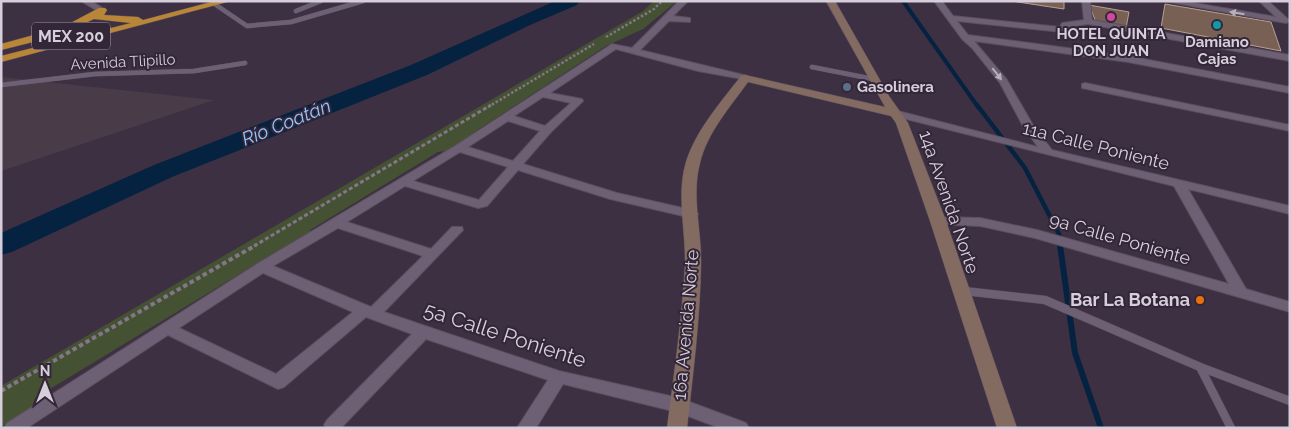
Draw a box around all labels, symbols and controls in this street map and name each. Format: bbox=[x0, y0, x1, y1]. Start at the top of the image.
one-way arrow bbox=[1229, 8, 1245, 16]
marker: HOTEL QUINTA DON JUAN bbox=[1105, 11, 1117, 23]
marker: Damiano Cajas bbox=[1211, 19, 1223, 31]
road number: MEX 200 bbox=[32, 22, 110, 50]
place label: HOTEL QUINTA DON JUAN bbox=[1056, 25, 1166, 60]
place label: Damiano Cajas bbox=[1185, 33, 1249, 68]
street label: Avenida Tlipillo bbox=[70, 50, 176, 74]
one-way arrow bbox=[992, 67, 1002, 81]
place label: Gasolinera bbox=[857, 78, 934, 96]
marker: Gasolinera bbox=[841, 81, 853, 93]
water label: Río Coatán bbox=[238, 94, 334, 150]
street label: 11a Calle Poniente bbox=[1021, 117, 1172, 174]
street label: 14a Avenida Norte bbox=[915, 127, 984, 277]
street label: 9a Calle Poniente bbox=[1047, 208, 1193, 269]
street label: 16a Avenida Norte bbox=[668, 248, 703, 401]
place label: Bar La Botana bbox=[1070, 289, 1190, 310]
marker: Bar La Botana bbox=[1194, 294, 1206, 306]
street label: 5a Calle Poniente bbox=[421, 297, 589, 373]
north arrow bbox=[20, 359, 70, 409]
text: N bbox=[40, 363, 50, 379]

